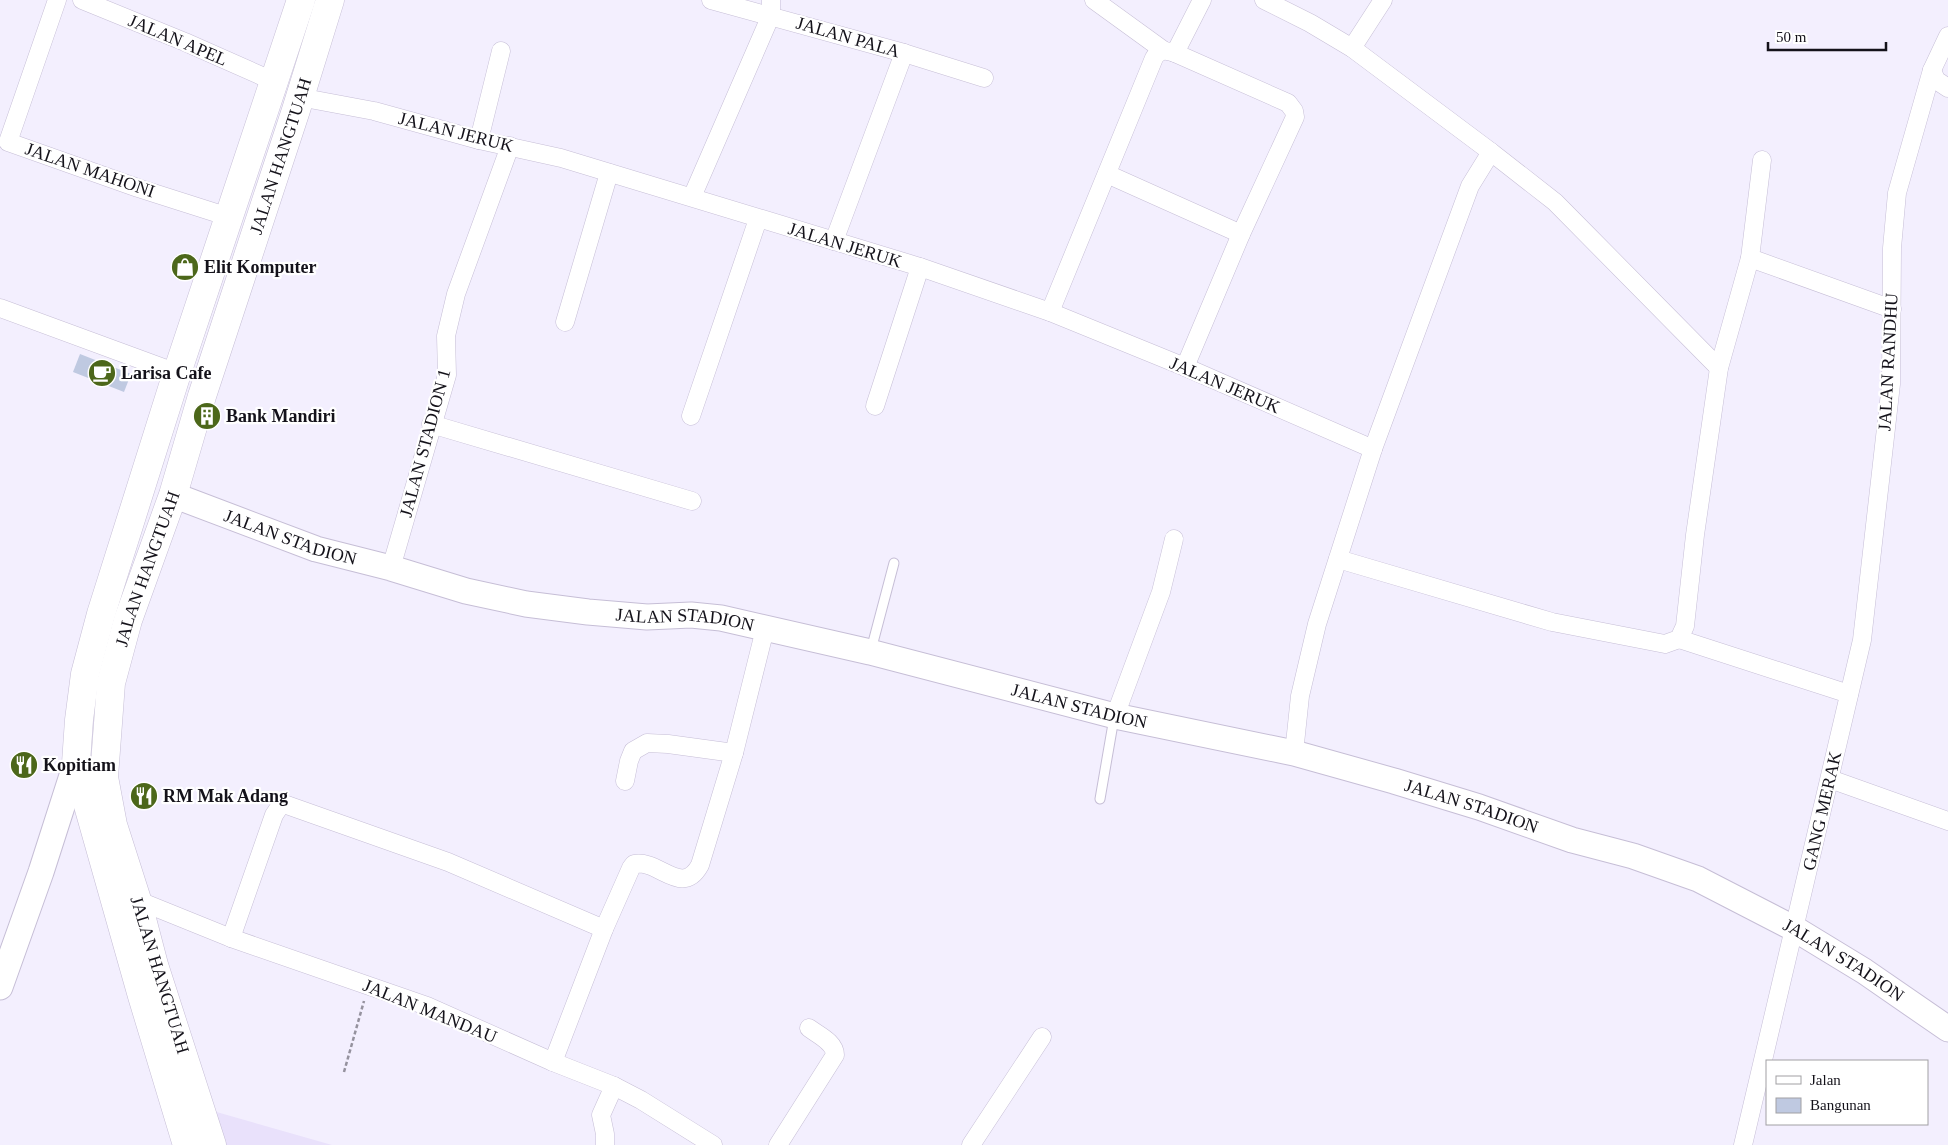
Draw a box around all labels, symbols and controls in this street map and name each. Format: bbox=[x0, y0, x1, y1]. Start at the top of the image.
street label: JALAN APEL bbox=[126, 10, 230, 70]
street label: JALAN PALA bbox=[794, 13, 902, 61]
scale bar bbox=[1768, 20, 1886, 52]
text: 50 m bbox=[1776, 29, 1807, 45]
street label: JALAN HANGTUAH bbox=[246, 75, 315, 237]
street label: JALAN JERUK bbox=[397, 108, 515, 156]
street label: JALAN MAHONI bbox=[23, 138, 157, 202]
street label: JALAN JERUK bbox=[786, 218, 904, 272]
shop icon: Elit Komputer bbox=[170, 252, 200, 282]
place label: Elit Komputer bbox=[204, 257, 317, 277]
street label: JALAN RANDHU bbox=[1874, 292, 1902, 432]
street label: JALAN JERUK bbox=[1167, 353, 1283, 417]
cafe icon: Larisa Cafe bbox=[87, 358, 117, 388]
place label: Larisa Cafe bbox=[121, 363, 211, 383]
street label: JALAN STADION 1 bbox=[396, 367, 454, 519]
building icon: Bank Mandiri bbox=[192, 401, 222, 431]
place label: Bank Mandiri bbox=[226, 406, 336, 426]
street label: JALAN HANGTUAH bbox=[111, 488, 184, 649]
street label: JALAN STADION bbox=[221, 505, 359, 569]
street label: JALAN STADION bbox=[615, 604, 756, 635]
street label: JALAN STADION bbox=[1009, 679, 1149, 732]
restaurant icon: Kopitiam bbox=[9, 750, 39, 780]
street label: GANG MERAK bbox=[1799, 750, 1845, 872]
place label: Kopitiam bbox=[43, 755, 116, 775]
street label: JALAN STADION bbox=[1402, 775, 1541, 837]
restaurant icon: RM Mak Adang bbox=[129, 781, 159, 811]
place label: RM Mak Adang bbox=[163, 786, 288, 806]
street label: JALAN HANGTUAH bbox=[127, 894, 193, 1056]
street label: JALAN STADION bbox=[1780, 915, 1908, 1006]
street label: JALAN MANDAU bbox=[360, 975, 500, 1047]
legend bbox=[1766, 1060, 1928, 1125]
text: Jalan bbox=[1810, 1072, 1841, 1088]
text: Bangunan bbox=[1810, 1097, 1871, 1113]

